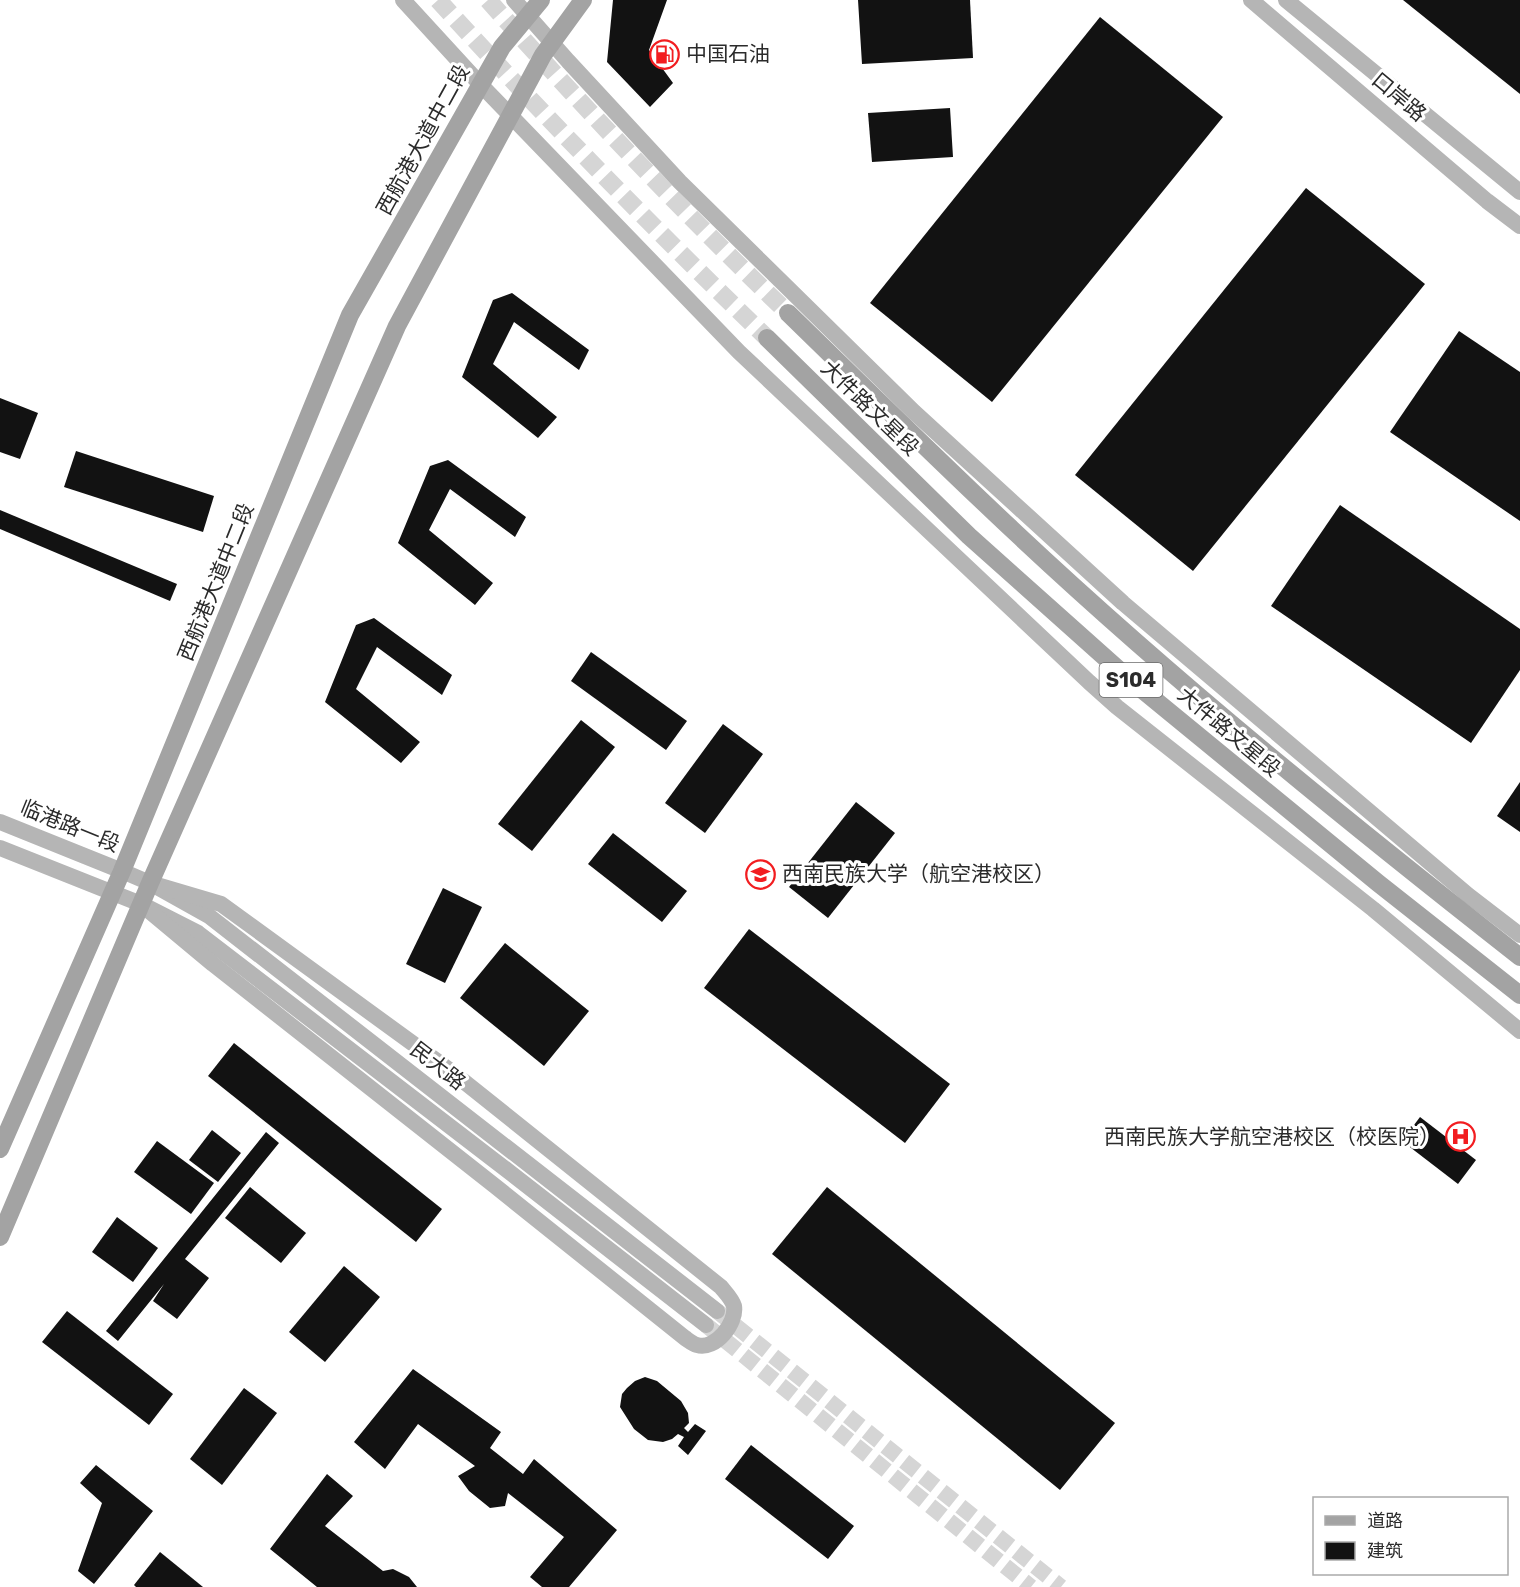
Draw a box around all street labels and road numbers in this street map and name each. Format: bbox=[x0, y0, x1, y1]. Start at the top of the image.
street label: 西航港大道中二段 bbox=[371, 60, 474, 219]
street label: 口岸路 bbox=[1367, 67, 1431, 126]
street label: 大件路文星段 bbox=[816, 355, 924, 460]
street label: 西航港大道中二段 bbox=[172, 499, 259, 664]
road number: S104 bbox=[1100, 663, 1162, 697]
street label: 大件路文星段 bbox=[1173, 682, 1286, 782]
street label: 临港路一段 bbox=[17, 794, 124, 857]
street label: 民大路 bbox=[406, 1036, 471, 1095]

